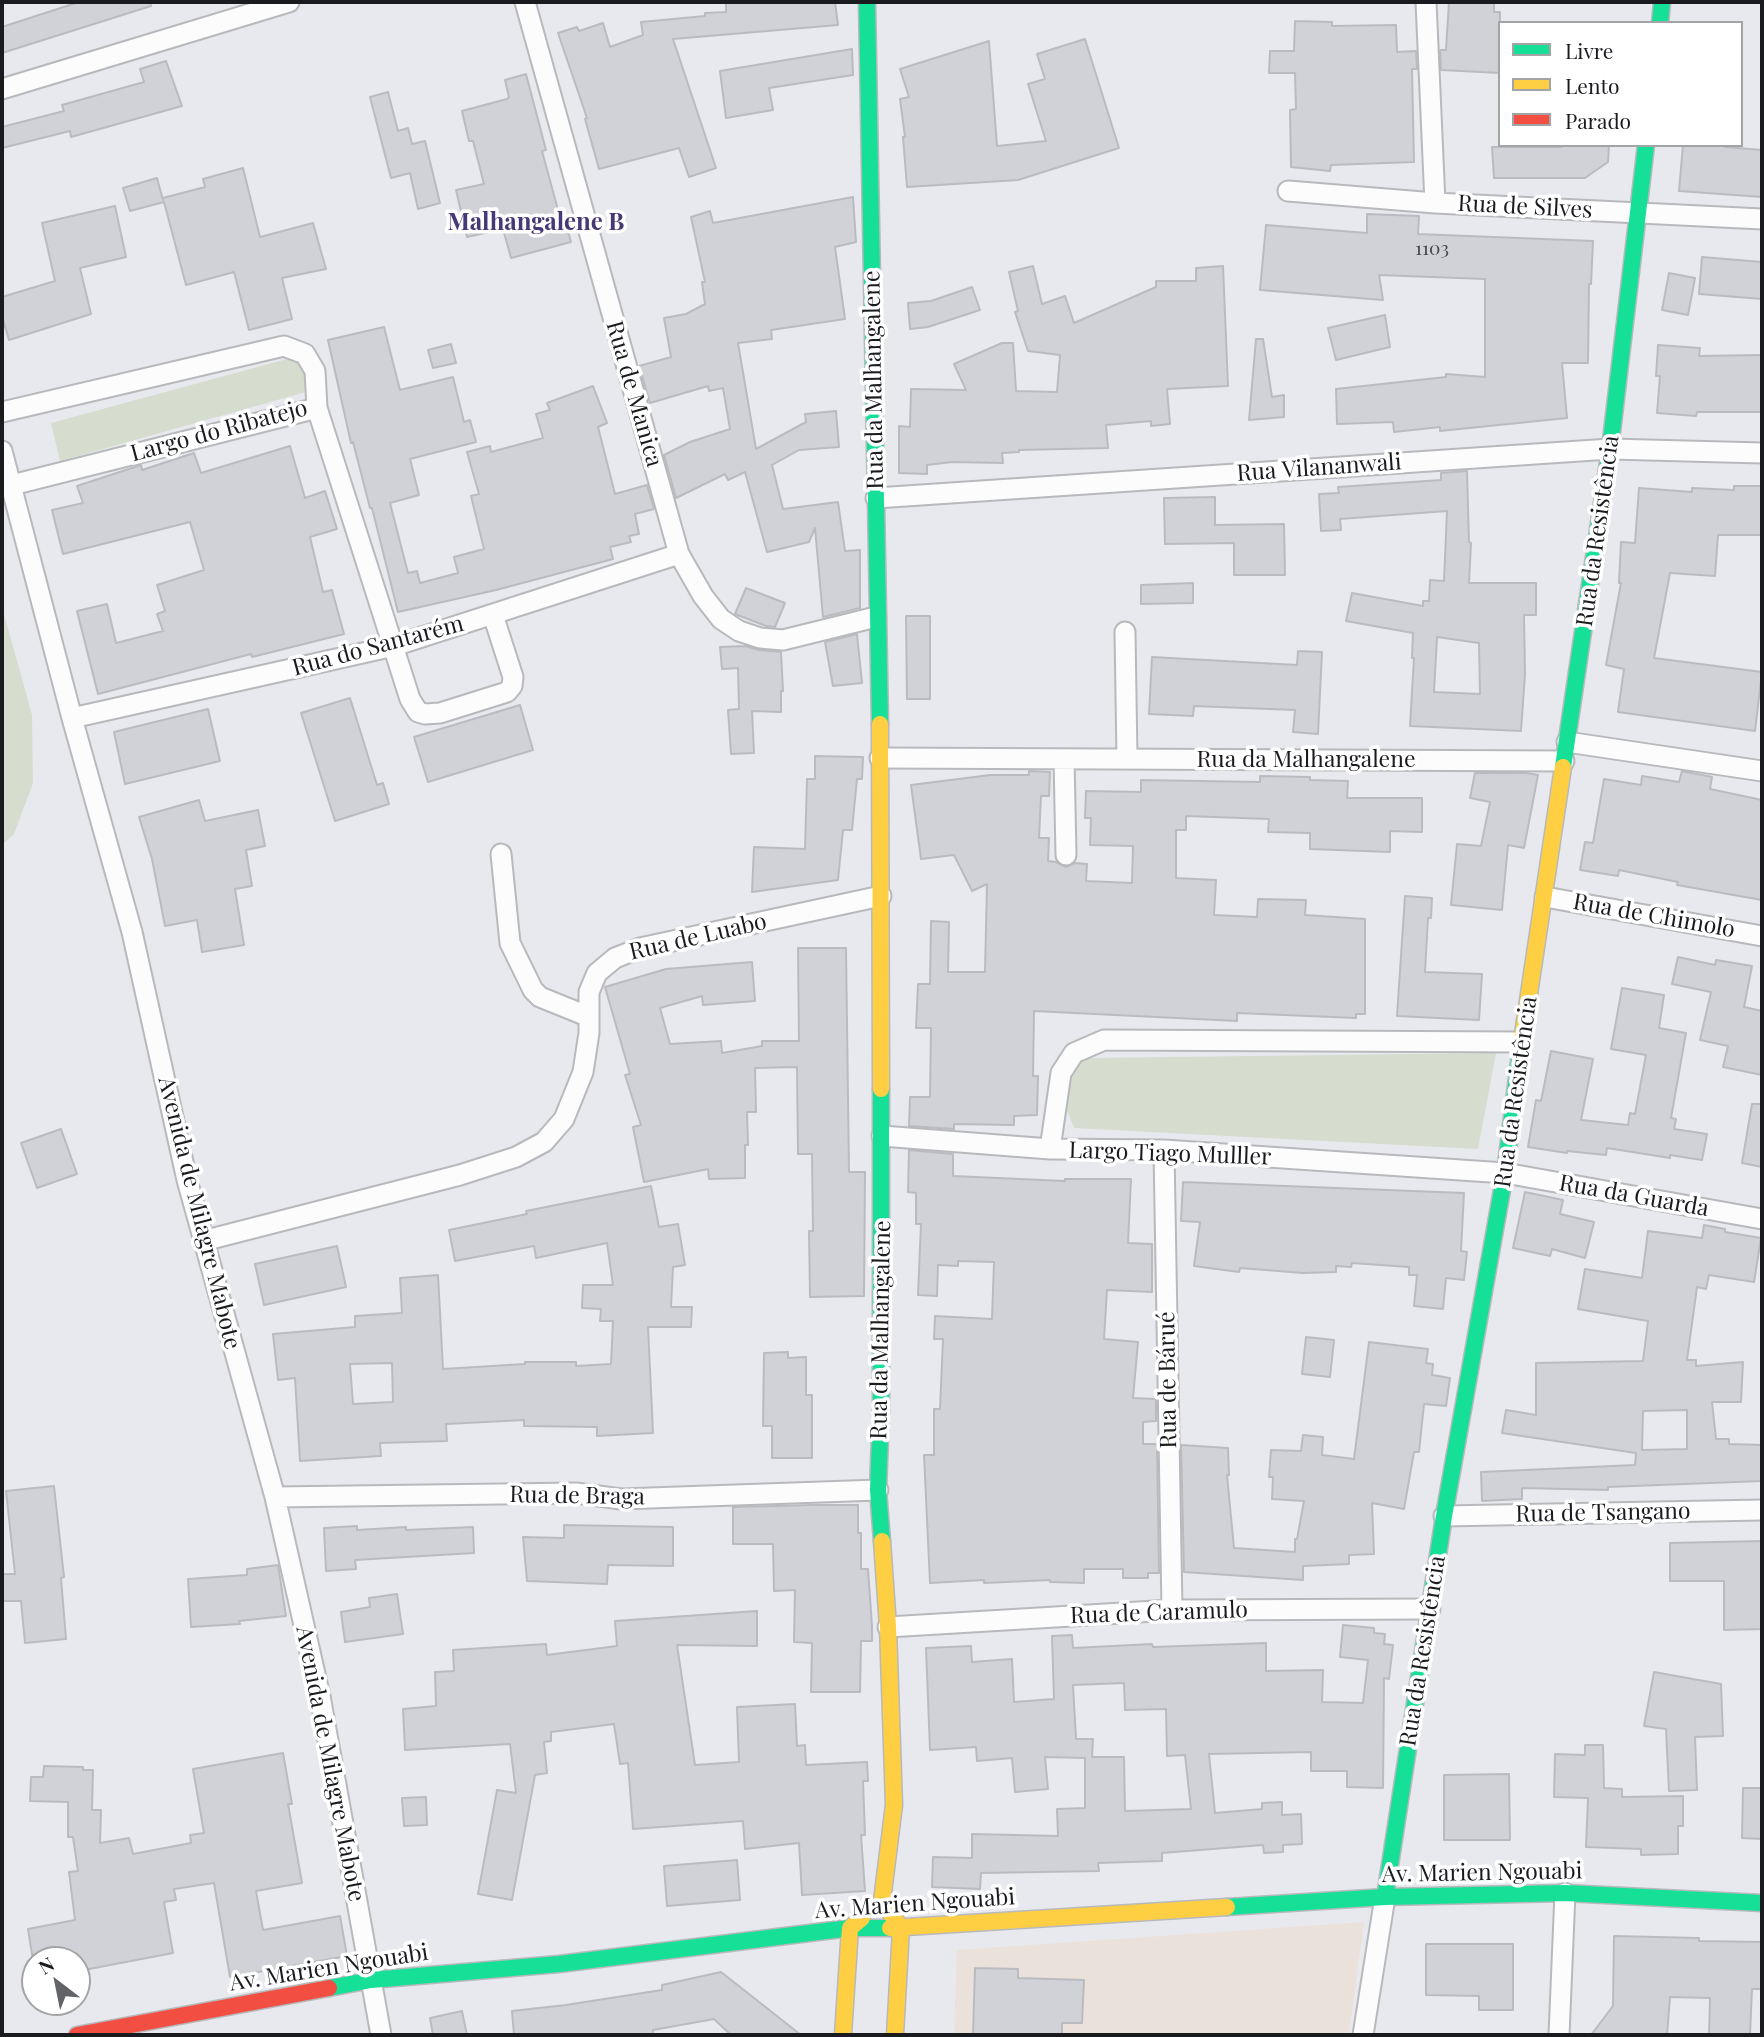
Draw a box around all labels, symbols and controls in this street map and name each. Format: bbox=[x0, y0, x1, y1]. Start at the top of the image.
legend bbox=[1498, 21, 1743, 147]
text: Livre bbox=[1565, 36, 1613, 64]
text: Lento bbox=[1565, 71, 1619, 99]
text: Parado bbox=[1565, 106, 1631, 134]
street label: Rua de Silves bbox=[1457, 190, 1593, 224]
district label: Malhangalene B bbox=[448, 209, 624, 237]
house number: 1103 bbox=[1415, 238, 1449, 260]
street label: Rua da Malhangalene bbox=[858, 270, 890, 490]
street label: Rua de Manica bbox=[600, 318, 668, 470]
street label: Largo do Ribatejo bbox=[128, 394, 310, 468]
street label: Rua da Resistência bbox=[1571, 434, 1625, 628]
street label: Rua Vilananwali bbox=[1236, 448, 1402, 488]
street label: Rua do Santarém bbox=[289, 610, 467, 682]
street label: Rua da Malhangalene bbox=[1196, 746, 1416, 774]
street label: Rua de Chimolo bbox=[1571, 888, 1737, 944]
street label: Rua de Luabo bbox=[627, 908, 769, 966]
street label: Rua da Resistência bbox=[1489, 995, 1543, 1189]
street label: Avenida de Milagre Mabote bbox=[152, 1074, 246, 1352]
street label: Largo Tiago Mulller bbox=[1068, 1137, 1272, 1171]
street label: Rua da Guarda bbox=[1557, 1169, 1711, 1223]
street label: Rua da Malhangalene bbox=[865, 1220, 897, 1440]
street label: Rua de Bárué bbox=[1153, 1311, 1183, 1449]
street label: Rua de Braga bbox=[509, 1481, 645, 1511]
street label: Rua de Tsangano bbox=[1515, 1498, 1691, 1528]
street label: Rua da Resistência bbox=[1394, 1554, 1452, 1748]
street label: Rua de Caramulo bbox=[1070, 1596, 1248, 1630]
street label: Avenida de Milagre Mabote bbox=[290, 1624, 370, 1904]
street label: Av. Marien Ngouabi bbox=[1382, 1857, 1582, 1889]
street label: Av. Marien Ngouabi bbox=[814, 1883, 1016, 1925]
street label: Av. Marien Ngouabi bbox=[228, 1939, 430, 1997]
north arrow bbox=[21, 1946, 91, 2016]
text: N bbox=[33, 1950, 59, 1980]

